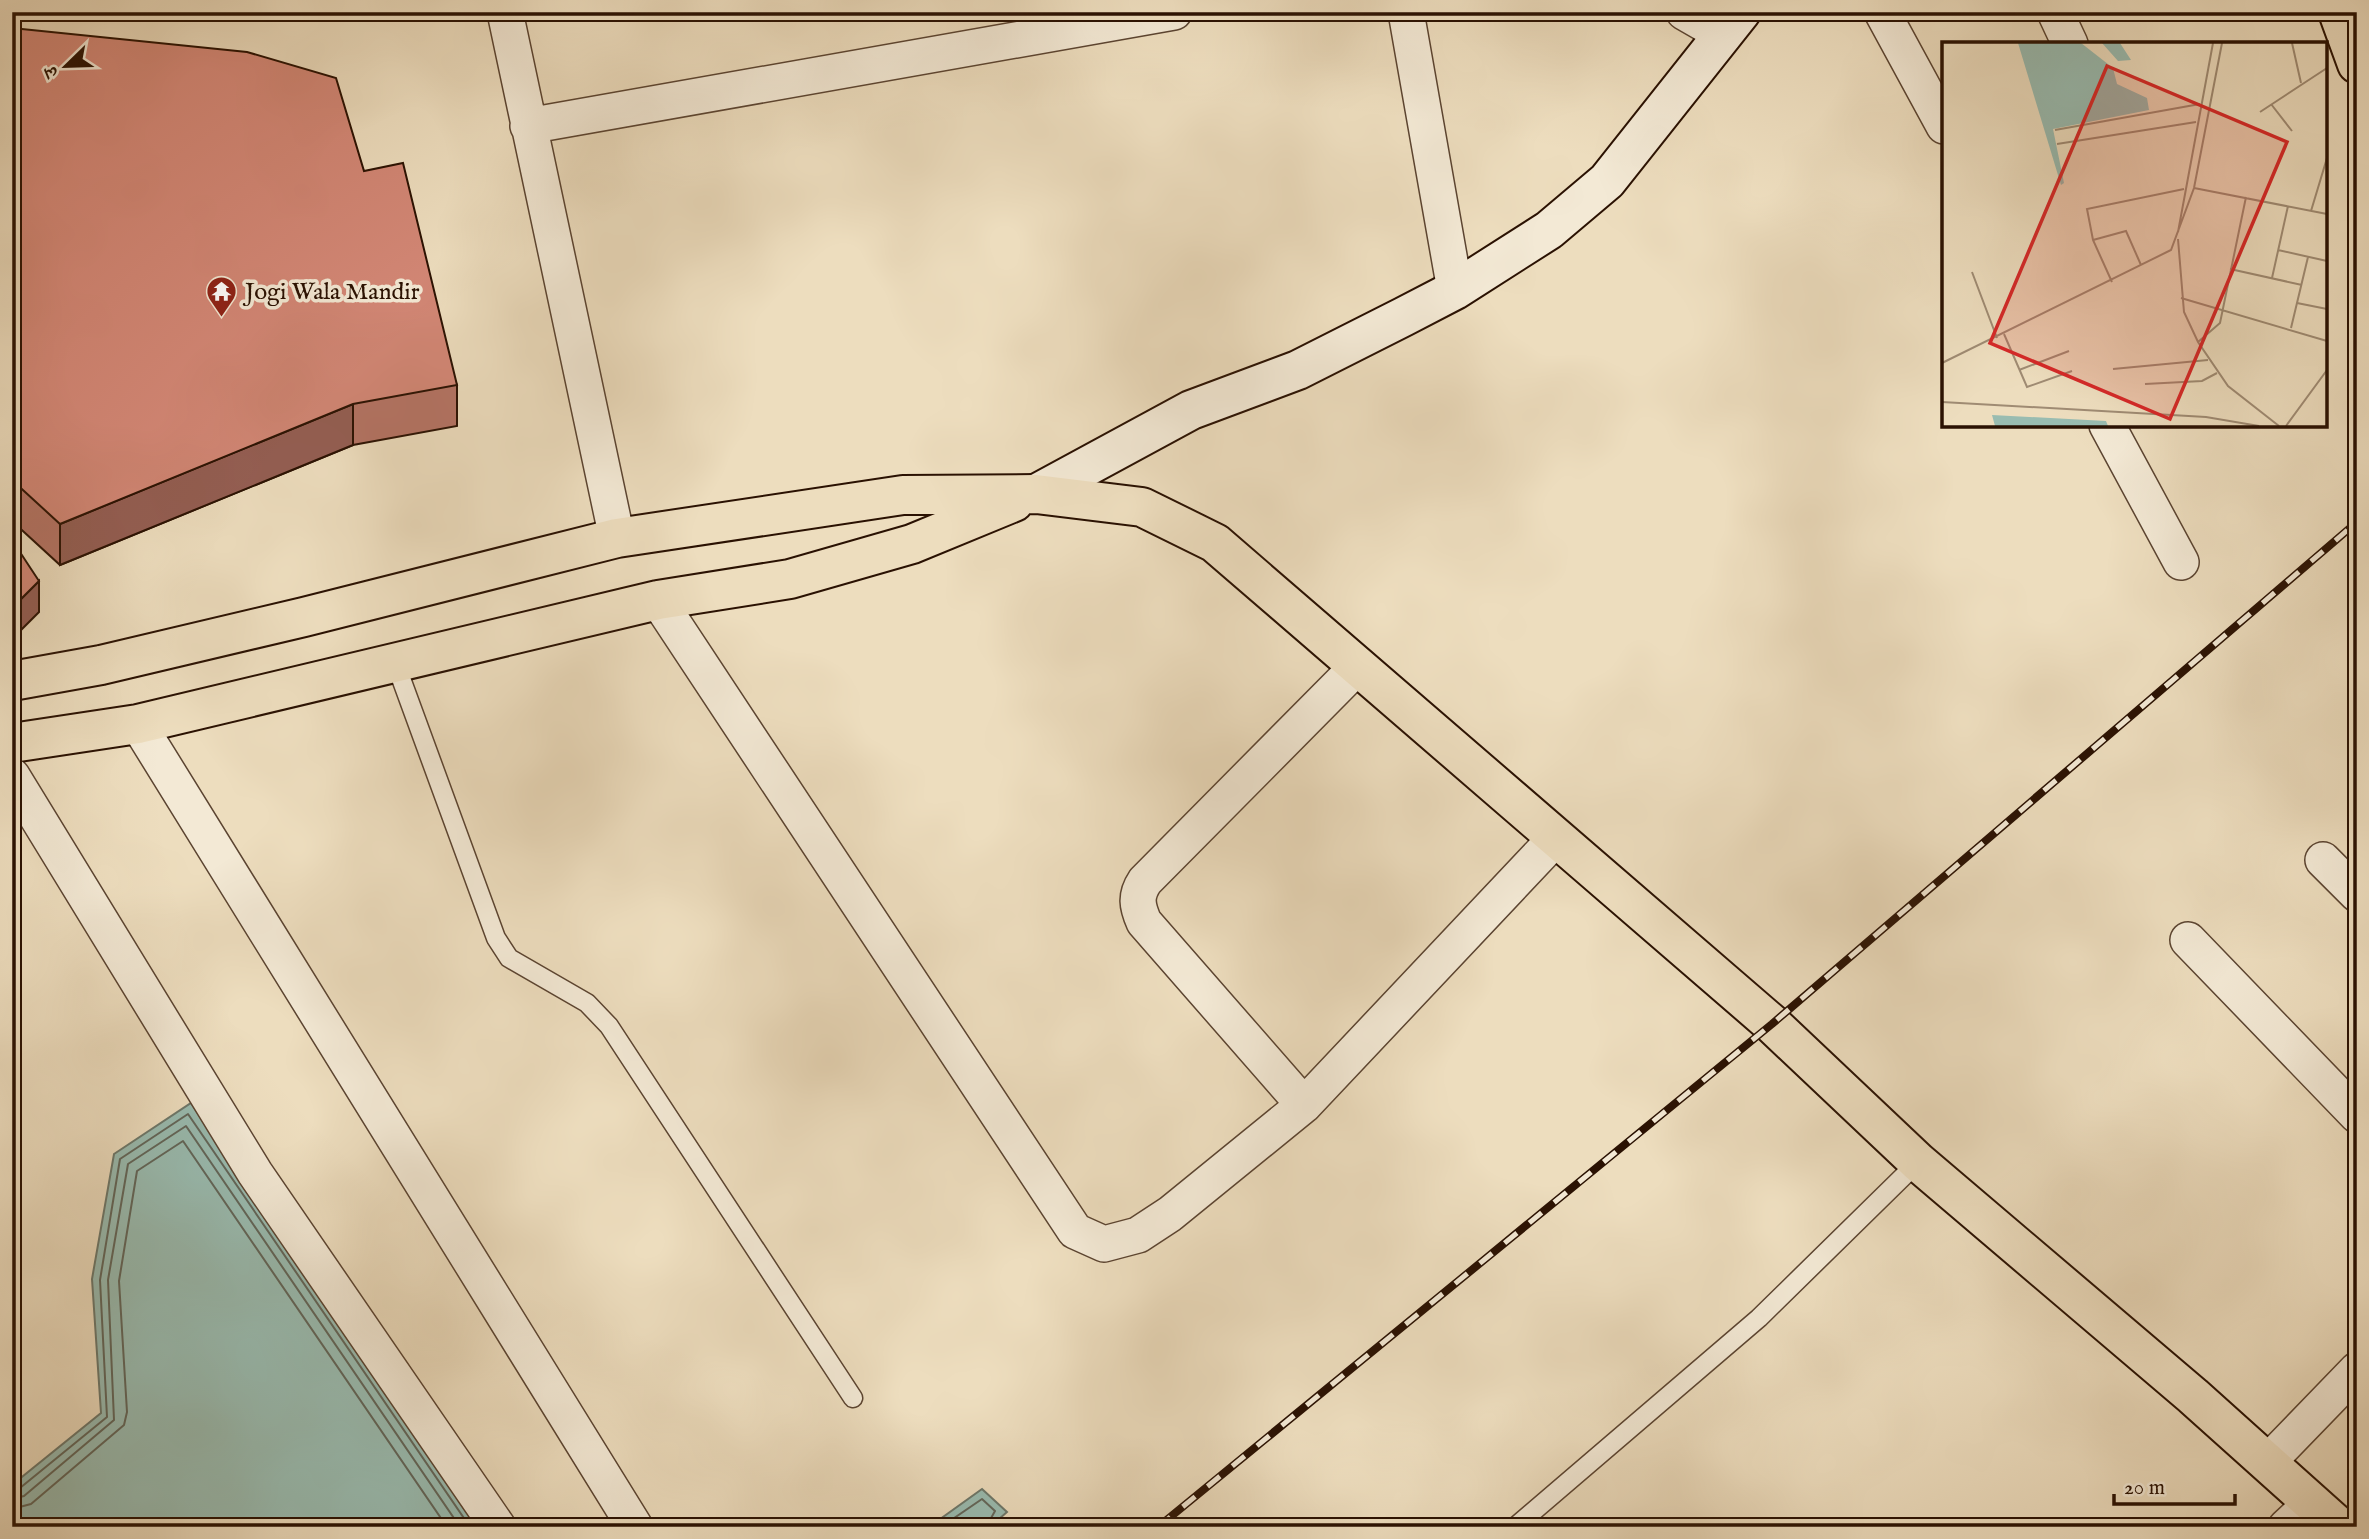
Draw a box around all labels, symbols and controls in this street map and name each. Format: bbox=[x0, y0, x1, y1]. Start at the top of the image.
north arrow bbox=[32, 32, 102, 102]
inset map bbox=[1942, 42, 2327, 427]
text: उ bbox=[39, 61, 66, 83]
temple icon: Jogi Wala Mandir bbox=[205, 275, 239, 319]
place label: Jogi Wala Mandir bbox=[242, 277, 420, 308]
scale bar bbox=[2114, 1462, 2234, 1506]
text: 20 m bbox=[2124, 1475, 2165, 1502]

